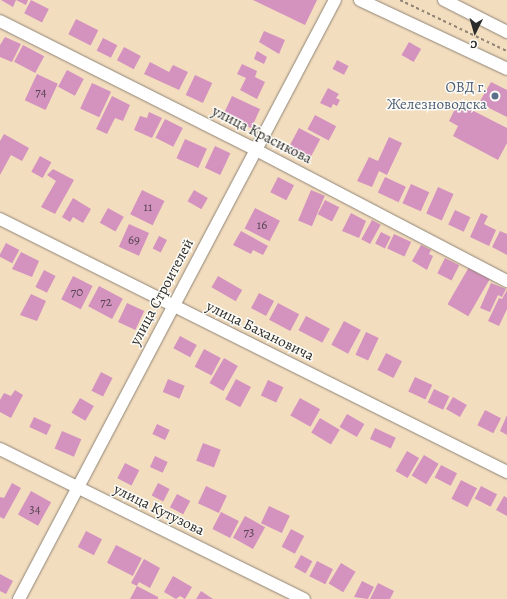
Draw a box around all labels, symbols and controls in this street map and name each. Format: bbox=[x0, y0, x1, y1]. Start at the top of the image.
north arrow bbox=[455, 12, 495, 52]
text: С bbox=[470, 37, 478, 52]
place label: ОВД г. Железноводска bbox=[387, 78, 487, 113]
house number: 74 bbox=[35, 84, 47, 100]
marker: ОВД г. Железноводска bbox=[490, 91, 500, 101]
street label: улица Красикова bbox=[209, 102, 315, 168]
house number: 11 bbox=[144, 199, 152, 215]
house number: 16 bbox=[257, 217, 267, 233]
house number: 69 bbox=[128, 232, 140, 248]
street label: улица Строителей bbox=[126, 236, 198, 348]
house number: 70 bbox=[71, 284, 83, 300]
house number: 72 bbox=[100, 294, 112, 310]
street label: улица Бахановича bbox=[203, 297, 317, 365]
street label: улица Кутузова bbox=[111, 480, 207, 540]
house number: 34 bbox=[29, 501, 41, 517]
house number: 73 bbox=[244, 524, 254, 540]

